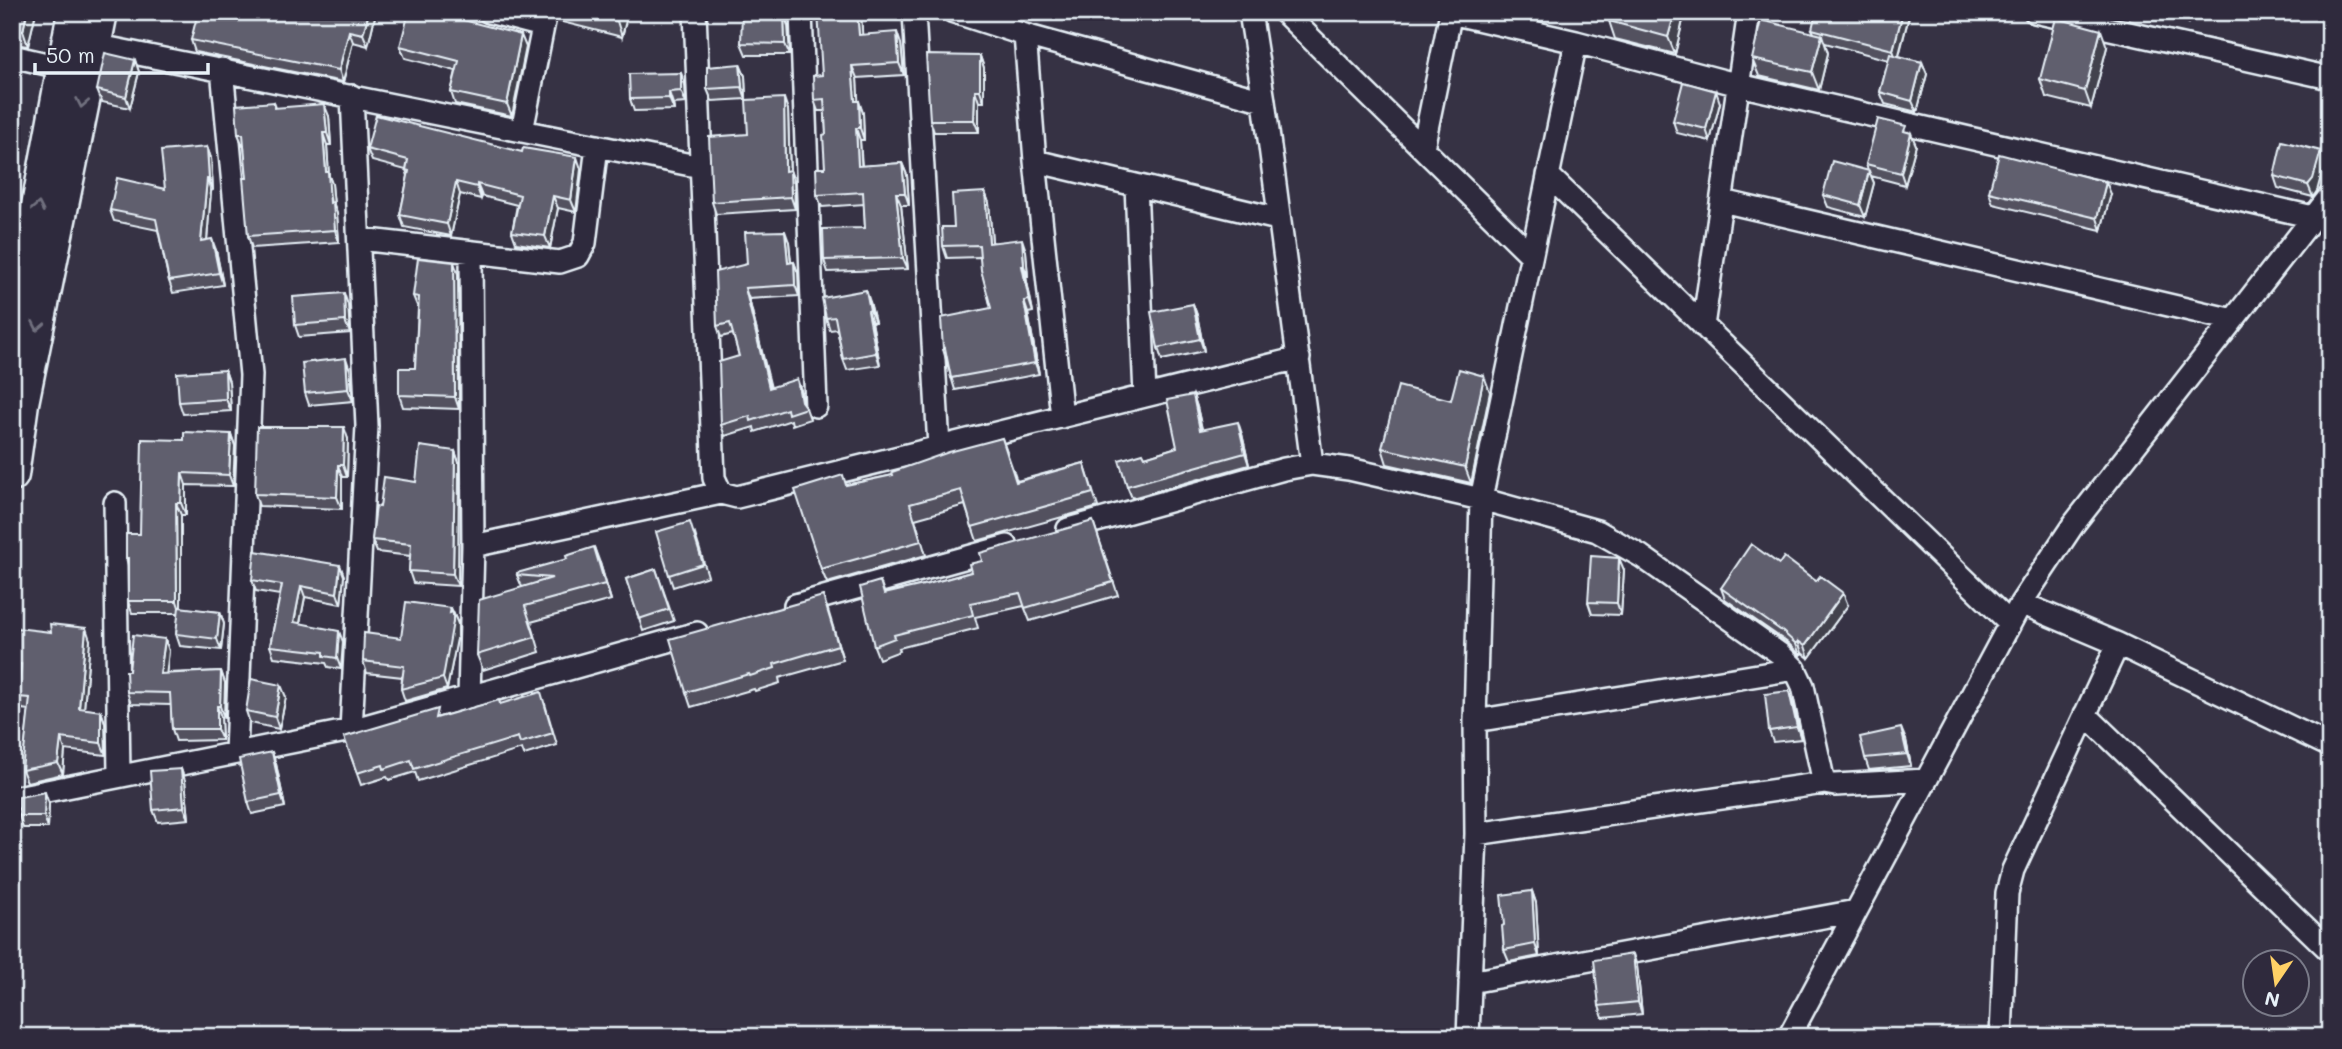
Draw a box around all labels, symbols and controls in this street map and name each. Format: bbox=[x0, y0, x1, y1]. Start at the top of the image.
scale bar bbox=[35, 32, 208, 76]
text: 50 m bbox=[46, 41, 95, 68]
one-way arrow bbox=[76, 97, 91, 109]
one-way arrow bbox=[30, 201, 45, 213]
one-way arrow bbox=[31, 320, 46, 332]
north arrow bbox=[2240, 948, 2310, 1018]
text: N bbox=[2262, 986, 2282, 1014]

